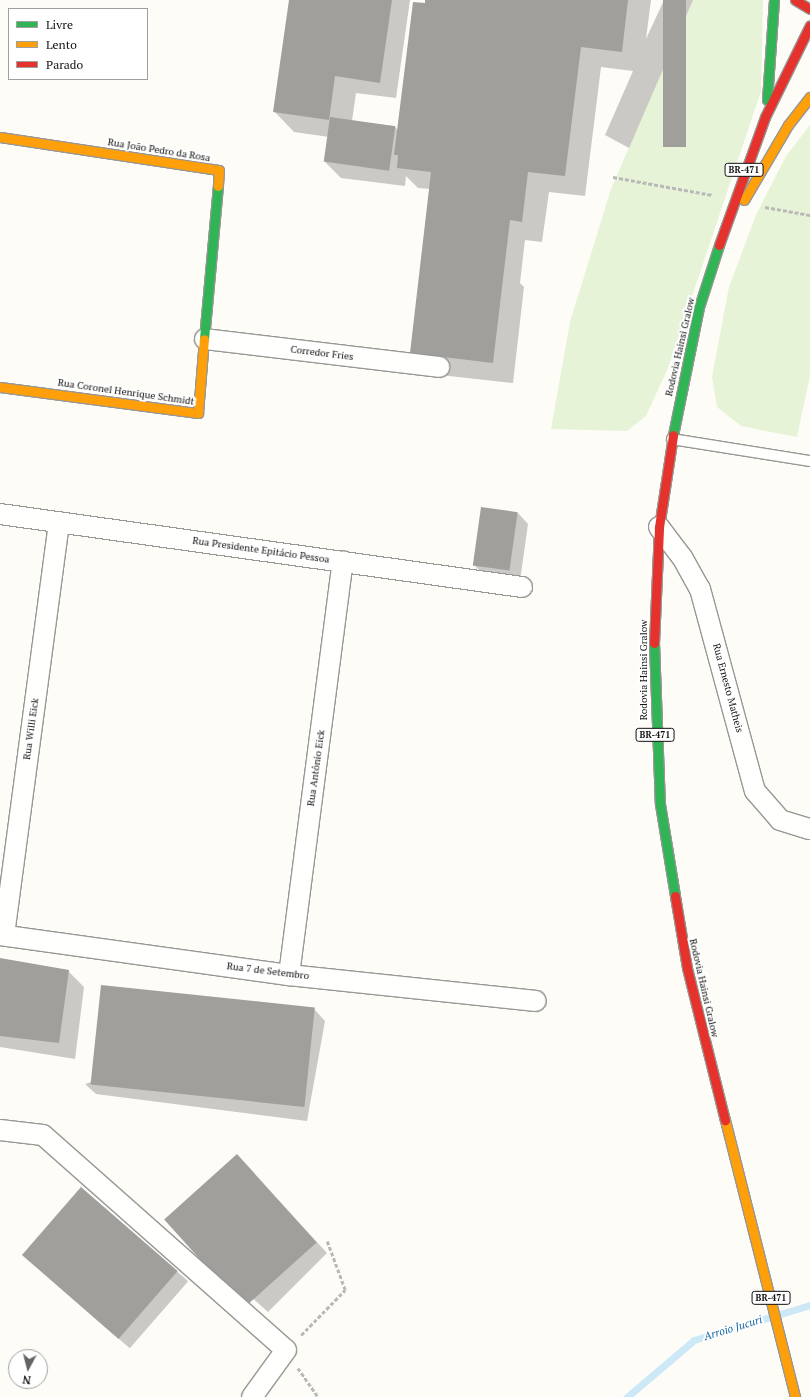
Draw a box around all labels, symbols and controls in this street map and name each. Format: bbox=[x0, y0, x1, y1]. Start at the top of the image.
legend bbox=[8, 8, 148, 80]
text: Livre bbox=[46, 17, 73, 32]
text: Lento bbox=[46, 37, 77, 52]
text: Parado bbox=[46, 57, 83, 72]
street label: Rua João Pedro da Rosa bbox=[107, 136, 211, 164]
road number: BR-471 bbox=[724, 163, 764, 177]
street label: Rodovia Hainsi Gralow bbox=[663, 297, 697, 397]
street label: Corredor Fries bbox=[290, 343, 354, 363]
street label: Rua Coronel Henrique Schmidt bbox=[57, 376, 195, 408]
street label: Rua Presidente Epitácio Pessoa bbox=[192, 534, 330, 566]
street label: Rodovia Hainsi Gralow bbox=[638, 620, 650, 720]
street label: Rua Ernesto Matheis bbox=[710, 642, 746, 734]
street label: Rua Willi Eick bbox=[21, 697, 41, 761]
road number: BR-471 bbox=[635, 728, 675, 742]
street label: Rua Antônio Eick bbox=[305, 729, 327, 807]
street label: Rodovia Hainsi Gralow bbox=[687, 938, 721, 1038]
street label: Rua 7 de Setembro bbox=[226, 960, 310, 982]
road number: BR-471 bbox=[751, 1291, 791, 1305]
water label: Arroio Jucuri bbox=[702, 1313, 764, 1343]
north arrow bbox=[8, 1349, 48, 1389]
text: N bbox=[22, 1372, 32, 1387]

